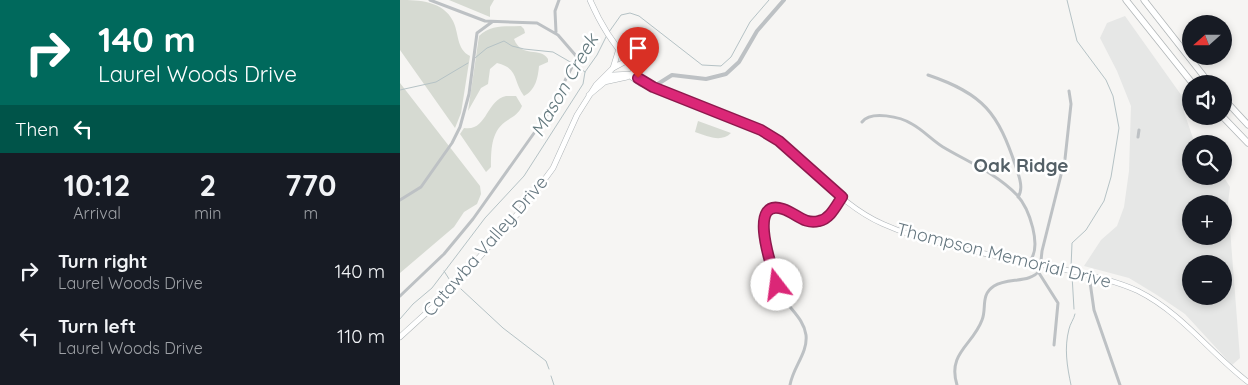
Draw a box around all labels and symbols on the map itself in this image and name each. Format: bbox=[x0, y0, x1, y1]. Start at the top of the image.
north arrow bbox=[1182, 15, 1232, 65]
pin bbox=[617, 27, 659, 78]
water label: Mason Creek bbox=[525, 28, 604, 141]
district label: Oak Ridge bbox=[974, 153, 1068, 177]
street label: Catawba Valley Drive bbox=[418, 171, 552, 321]
street label: Thompson Memorial Drive bbox=[894, 217, 1114, 293]
position arrow bbox=[750, 258, 802, 310]

